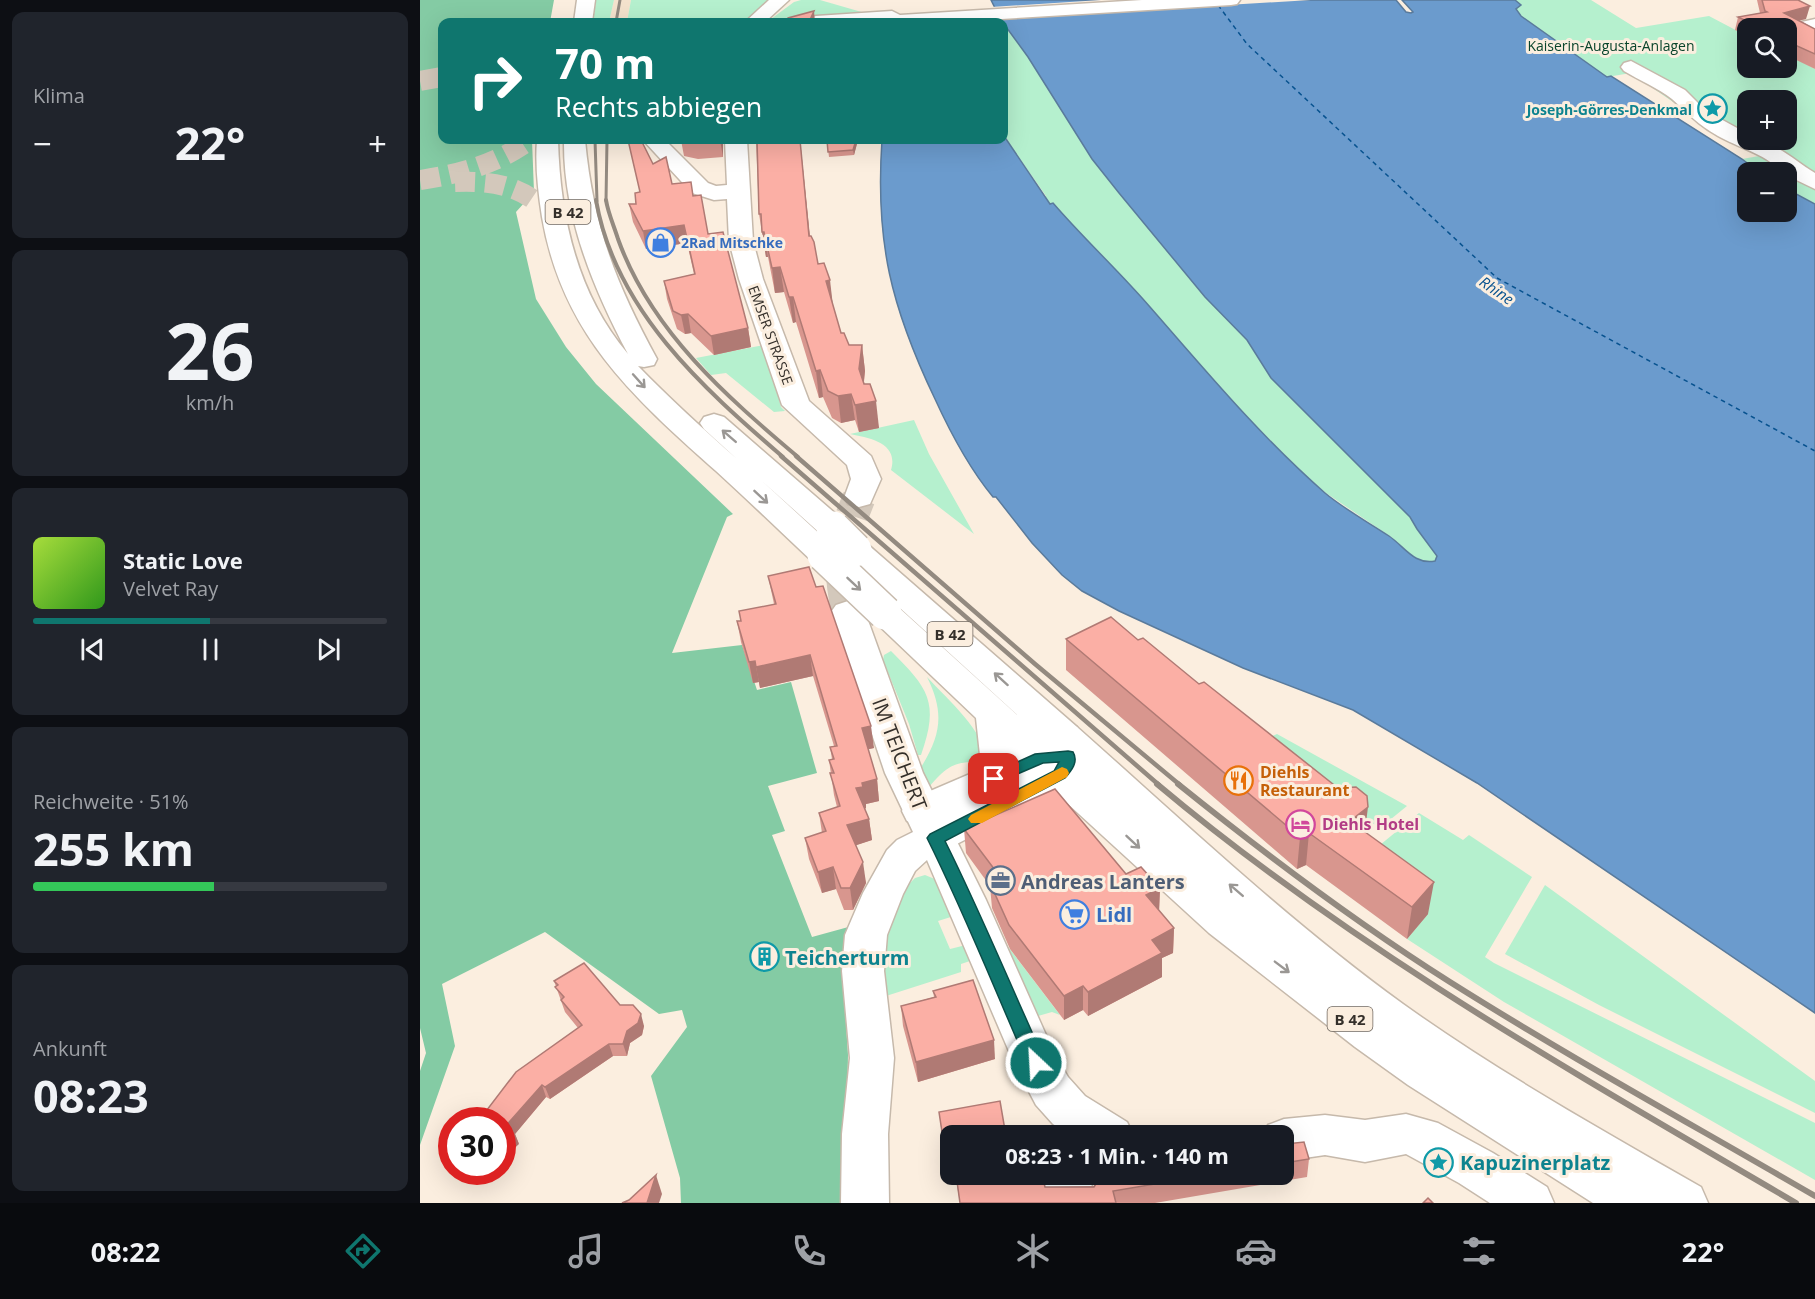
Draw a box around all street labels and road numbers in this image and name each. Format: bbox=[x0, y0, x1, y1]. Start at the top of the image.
road number: B 42 bbox=[546, 200, 590, 224]
street label: EMSER STRASSE bbox=[744, 283, 798, 387]
road number: B 42 bbox=[928, 622, 972, 646]
street label: IM TEICHERT bbox=[866, 694, 934, 814]
road number: B 42 bbox=[1328, 1007, 1372, 1031]

